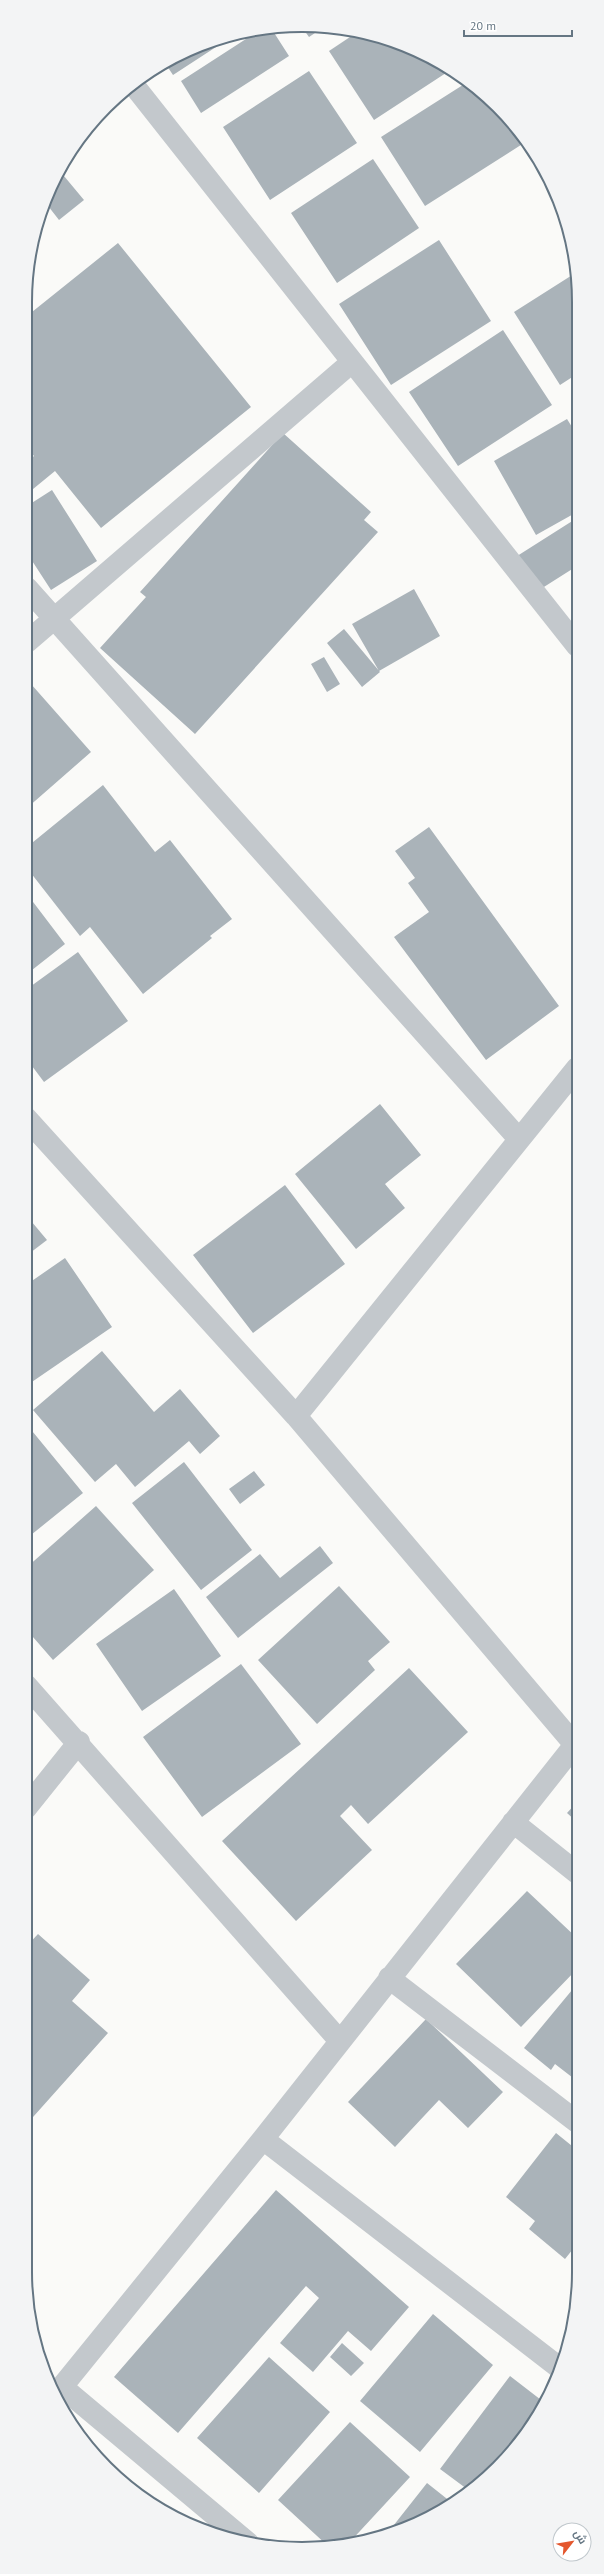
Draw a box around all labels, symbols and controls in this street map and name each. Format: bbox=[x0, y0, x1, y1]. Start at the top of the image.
scale bar bbox=[464, 12, 572, 38]
text: 20 m bbox=[470, 18, 496, 33]
north arrow bbox=[552, 2522, 592, 2562]
text: ش bbox=[571, 2527, 590, 2547]

